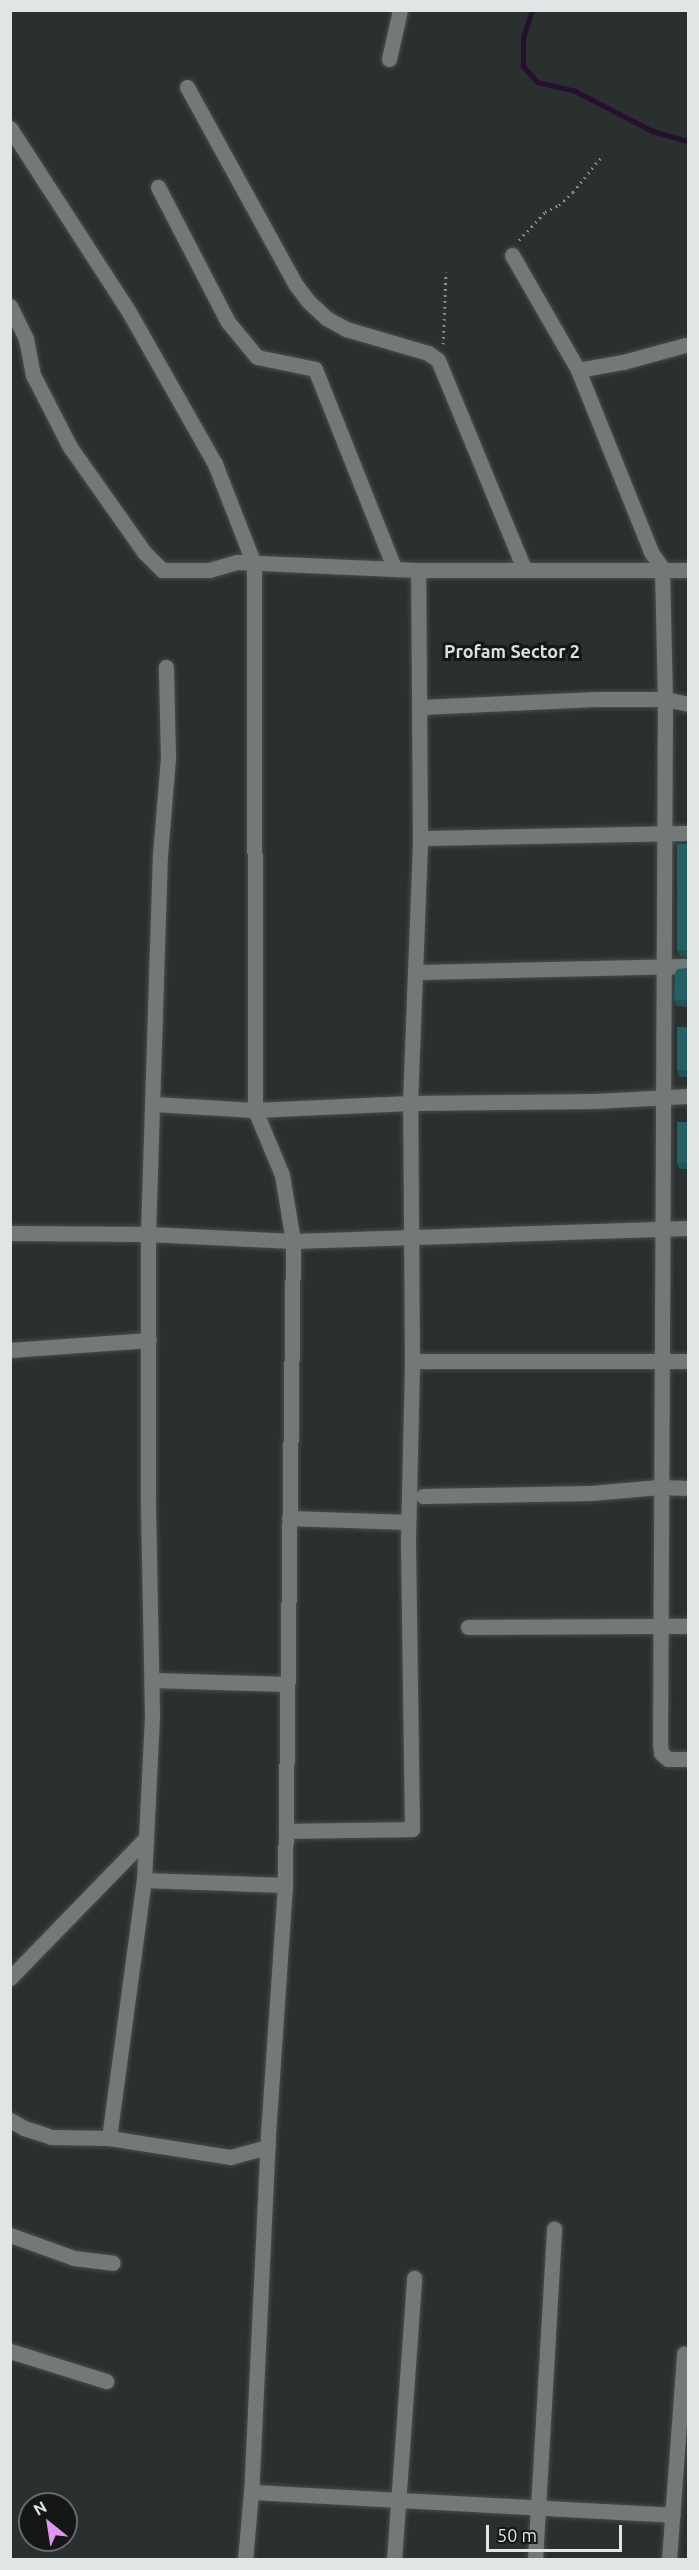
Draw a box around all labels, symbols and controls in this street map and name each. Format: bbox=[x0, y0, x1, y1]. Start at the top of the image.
district label: Profam Sector 2 bbox=[444, 640, 580, 662]
north arrow bbox=[18, 2492, 78, 2552]
text: N bbox=[30, 2497, 50, 2519]
scale bar bbox=[489, 2513, 626, 2551]
text: 50 m bbox=[497, 2525, 537, 2545]

